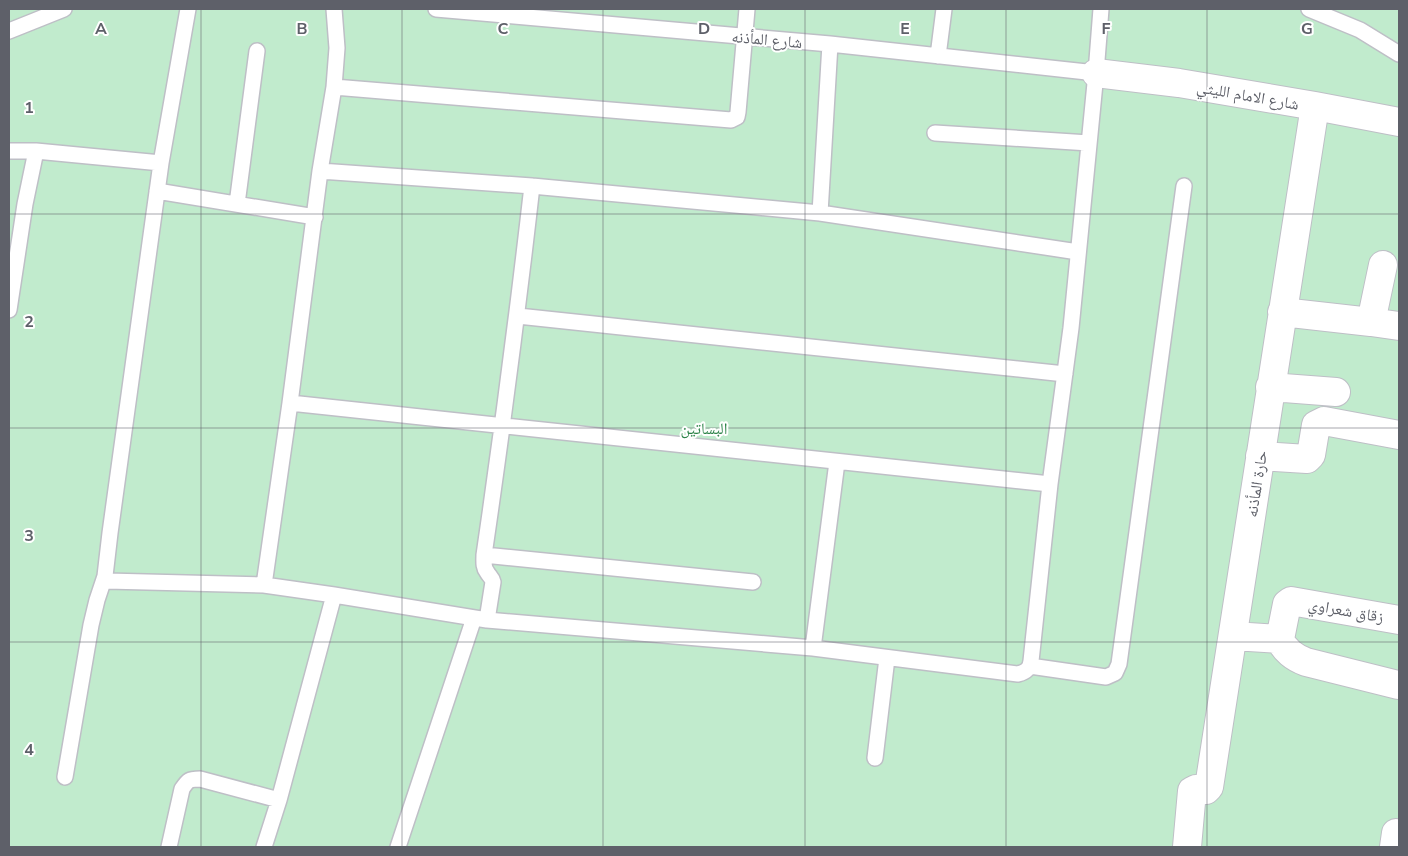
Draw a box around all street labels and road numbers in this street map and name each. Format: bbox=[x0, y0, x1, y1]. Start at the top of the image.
street label: شارع المأذنه bbox=[731, 26, 803, 54]
street label: شارع الامام الليثي bbox=[1195, 76, 1301, 117]
street label: حارة المأذنه bbox=[1241, 449, 1273, 519]
street label: زقاق شعراوي bbox=[1306, 594, 1385, 629]

